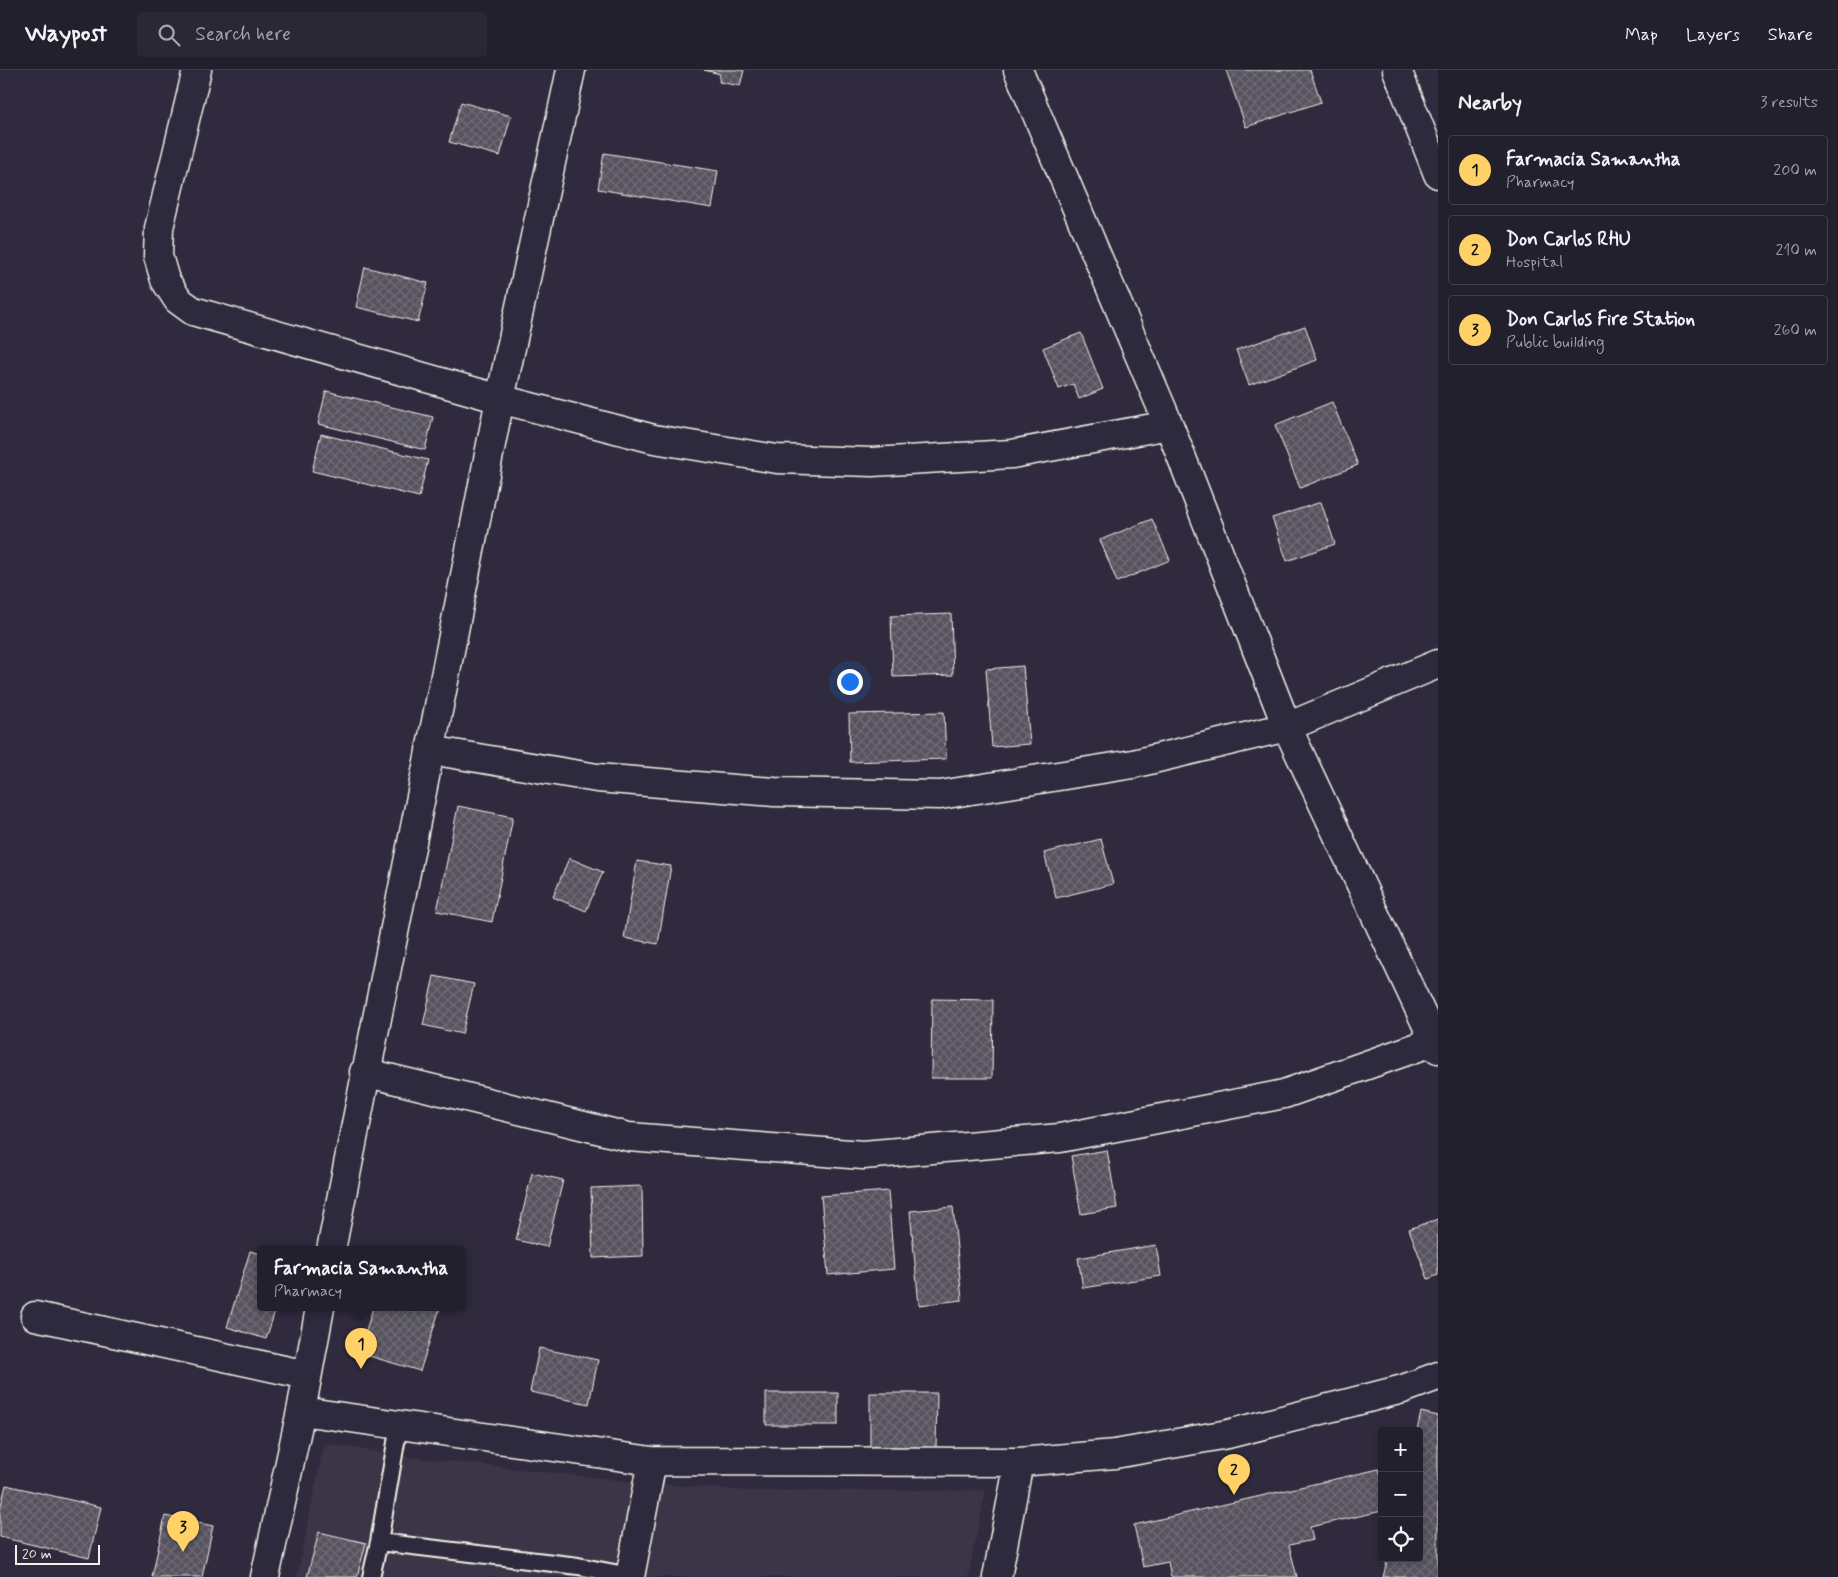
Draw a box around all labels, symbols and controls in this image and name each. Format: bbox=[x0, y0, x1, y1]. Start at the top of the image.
search box bbox=[137, 12, 487, 57]
text: Waypost bbox=[25, 19, 107, 50]
icon: search bbox=[155, 21, 183, 49]
text: Search here bbox=[195, 22, 291, 47]
text: Map bbox=[1625, 23, 1658, 47]
text: Layers bbox=[1686, 23, 1740, 47]
text: Share bbox=[1768, 23, 1813, 47]
text: Nearby bbox=[1458, 89, 1522, 117]
text: 3 results bbox=[1760, 92, 1818, 113]
text: Farmacia Samantha bbox=[1506, 147, 1681, 172]
text: 1 bbox=[1471, 160, 1479, 181]
text: 200 m bbox=[1773, 160, 1817, 181]
text: Pharmacy bbox=[1506, 172, 1574, 193]
text: Don Carlos RHU bbox=[1506, 227, 1631, 252]
text: 2 bbox=[1471, 240, 1479, 261]
text: 210 m bbox=[1776, 240, 1817, 261]
text: Hospital bbox=[1506, 252, 1563, 273]
text: Don Carlos Fire Station bbox=[1506, 307, 1695, 332]
text: 3 bbox=[1471, 320, 1479, 341]
text: 260 m bbox=[1774, 320, 1817, 341]
text: Public building bbox=[1506, 332, 1605, 353]
your location bbox=[837, 669, 863, 695]
popup bbox=[257, 1246, 465, 1311]
text: Farmacia Samantha bbox=[274, 1256, 448, 1281]
text: Pharmacy bbox=[274, 1281, 342, 1302]
pin: 1 bbox=[345, 1328, 377, 1369]
map controls bbox=[1378, 1427, 1423, 1562]
button: + bbox=[1378, 1427, 1423, 1472]
pin: 2 bbox=[1218, 1454, 1250, 1495]
button: − bbox=[1378, 1472, 1423, 1517]
pin: 3 bbox=[167, 1511, 199, 1552]
button: locate bbox=[1378, 1517, 1423, 1562]
scale bar bbox=[15, 1542, 100, 1565]
text: 20 m bbox=[22, 1545, 52, 1563]

